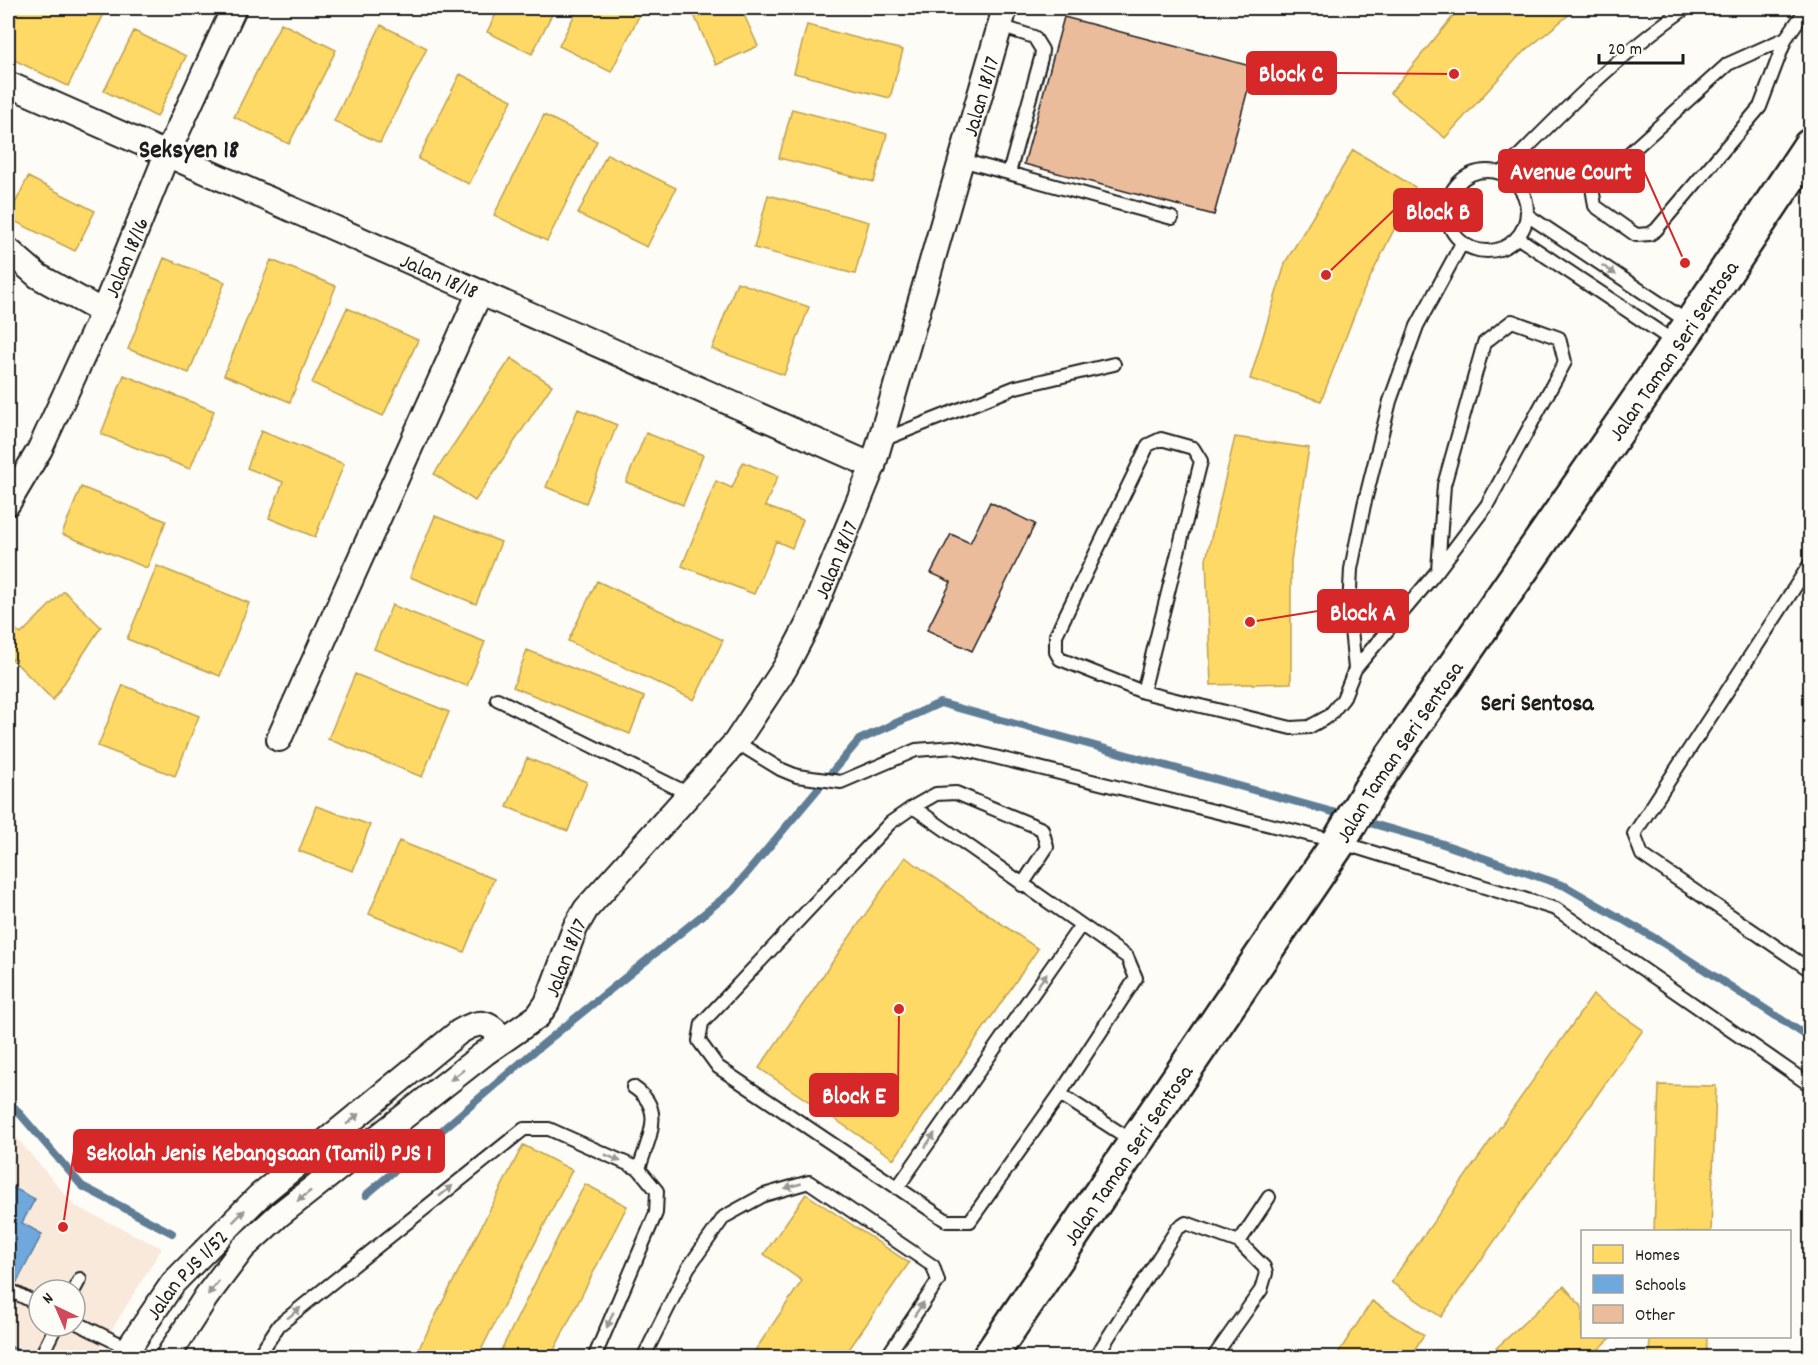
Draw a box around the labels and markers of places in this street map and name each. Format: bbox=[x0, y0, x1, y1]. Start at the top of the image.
callout: Block C bbox=[1247, 52, 1336, 94]
callout: Avenue Court bbox=[1499, 150, 1644, 192]
callout: Block B bbox=[1394, 189, 1482, 231]
callout: Block A bbox=[1318, 590, 1408, 632]
callout: Block E bbox=[810, 1074, 898, 1116]
callout: Sekolah Jenis Kebangsaan (Tamil) PJS 1 bbox=[74, 1130, 444, 1172]

